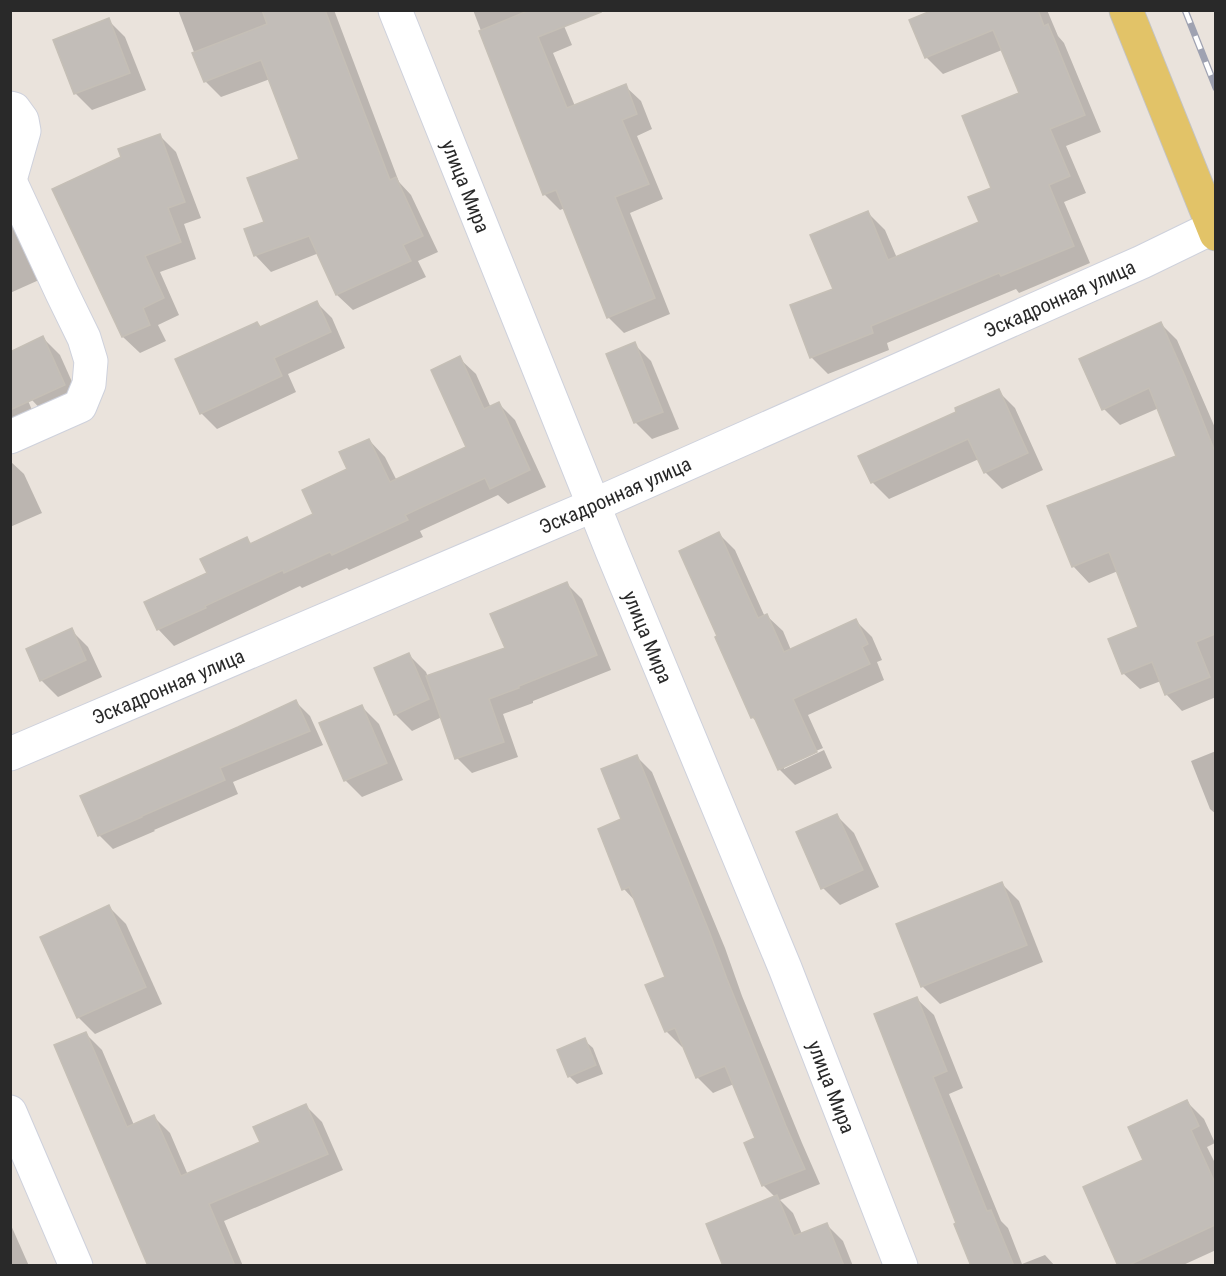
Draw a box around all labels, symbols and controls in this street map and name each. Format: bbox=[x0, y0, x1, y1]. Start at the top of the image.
street label: улица Мира bbox=[436, 136, 495, 236]
street label: Эскадронная улица bbox=[980, 254, 1139, 343]
street label: Эскадронная улица bbox=[535, 451, 695, 539]
street label: улица Мира bbox=[618, 587, 677, 687]
street label: Эскадронная улица bbox=[88, 643, 248, 730]
street label: улица Мира bbox=[802, 1037, 860, 1137]

